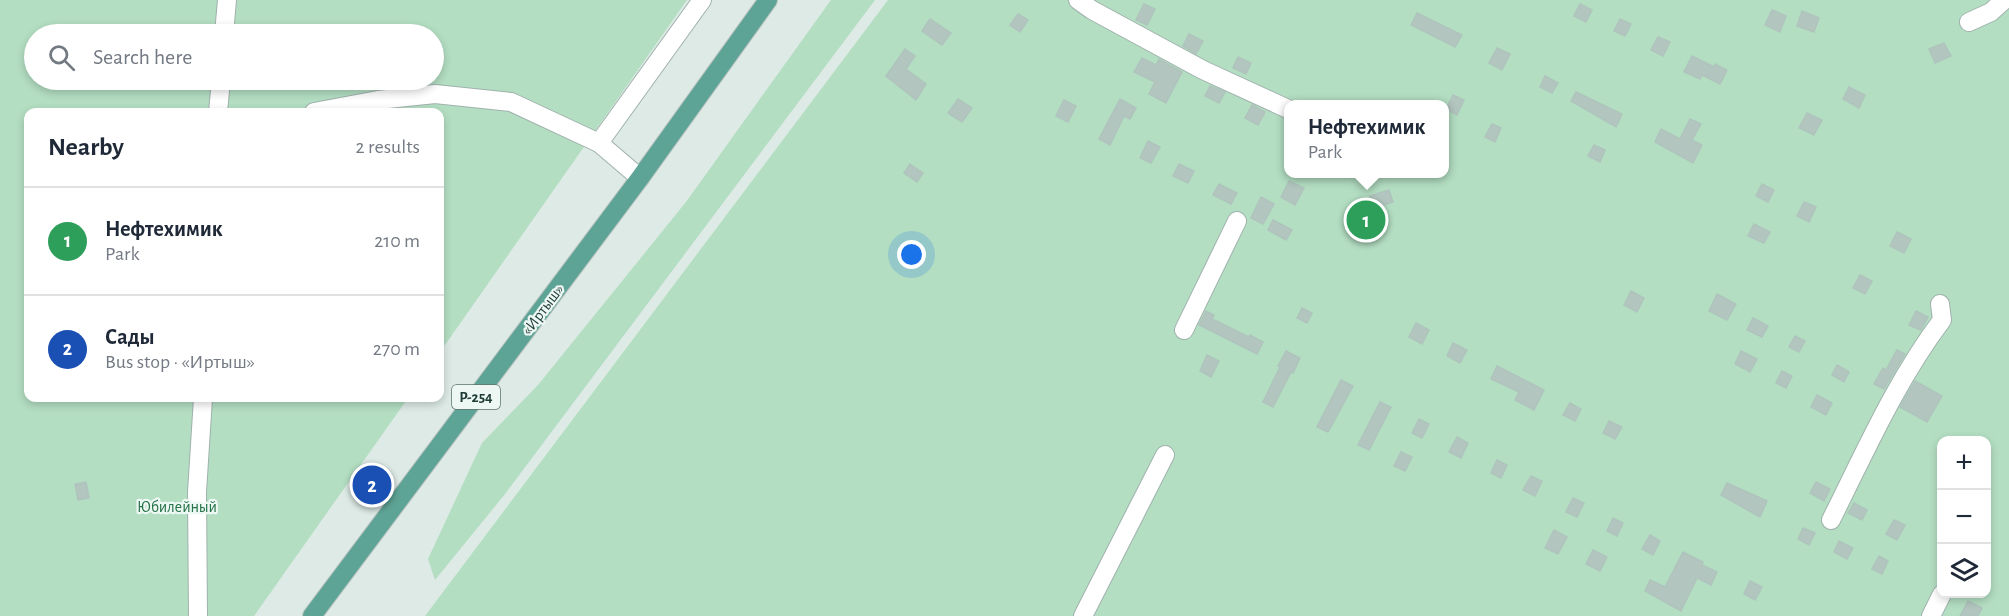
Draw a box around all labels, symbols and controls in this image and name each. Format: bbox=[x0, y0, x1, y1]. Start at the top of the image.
search box bbox=[24, 24, 444, 90]
icon: search bbox=[45, 41, 78, 74]
text: Search here bbox=[93, 46, 192, 68]
popup bbox=[1284, 100, 1449, 178]
text: Нефтехимик bbox=[1308, 116, 1425, 138]
text: Nearby bbox=[48, 134, 124, 160]
text: 2 results bbox=[356, 137, 420, 157]
text: Park bbox=[1308, 142, 1342, 162]
pin: 1 bbox=[1346, 198, 1386, 242]
text: Нефтехимик bbox=[105, 218, 223, 240]
text: 1 bbox=[64, 231, 71, 251]
text: 210 m bbox=[374, 231, 420, 251]
your location bbox=[897, 240, 926, 269]
text: Park bbox=[105, 244, 140, 264]
street label: «Иртыш» bbox=[519, 281, 567, 338]
text: Сады bbox=[105, 326, 155, 348]
text: 2 bbox=[63, 339, 72, 359]
text: 270 m bbox=[373, 339, 420, 359]
text: Bus stop · «Иртыш» bbox=[105, 352, 255, 372]
road number: Р-254 bbox=[452, 385, 500, 409]
map controls bbox=[1937, 436, 1991, 598]
button: + bbox=[1937, 436, 1991, 490]
pin: 2 bbox=[352, 462, 392, 508]
button: − bbox=[1937, 490, 1991, 544]
park label: Юбилейный bbox=[137, 499, 217, 515]
button: layers bbox=[1937, 544, 1991, 598]

